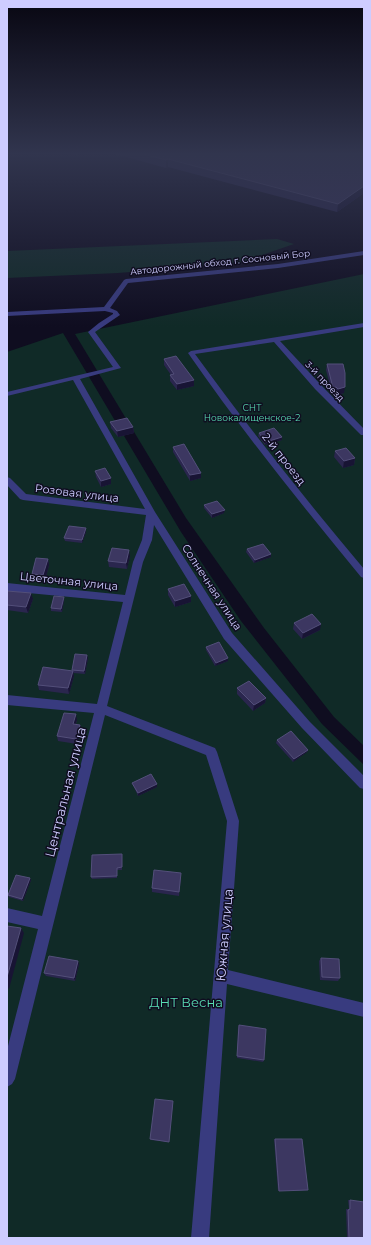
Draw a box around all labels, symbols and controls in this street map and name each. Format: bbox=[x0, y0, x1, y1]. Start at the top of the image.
street label: Автодорожный обход г. Сосновый Бор bbox=[129, 247, 311, 277]
street label: 3-й проезд bbox=[303, 359, 347, 403]
park label: СНТ Новокалищенское-2 bbox=[204, 402, 300, 423]
street label: 2-й проезд bbox=[259, 430, 309, 488]
street label: Розовая улица bbox=[34, 481, 120, 505]
street label: Солнечная улица bbox=[179, 541, 245, 633]
street label: Цветочная улица bbox=[19, 569, 119, 593]
street label: Центральная улица bbox=[41, 725, 89, 859]
street label: Южная улица bbox=[212, 888, 236, 982]
park label: ДНТ Весна bbox=[149, 994, 223, 1010]

